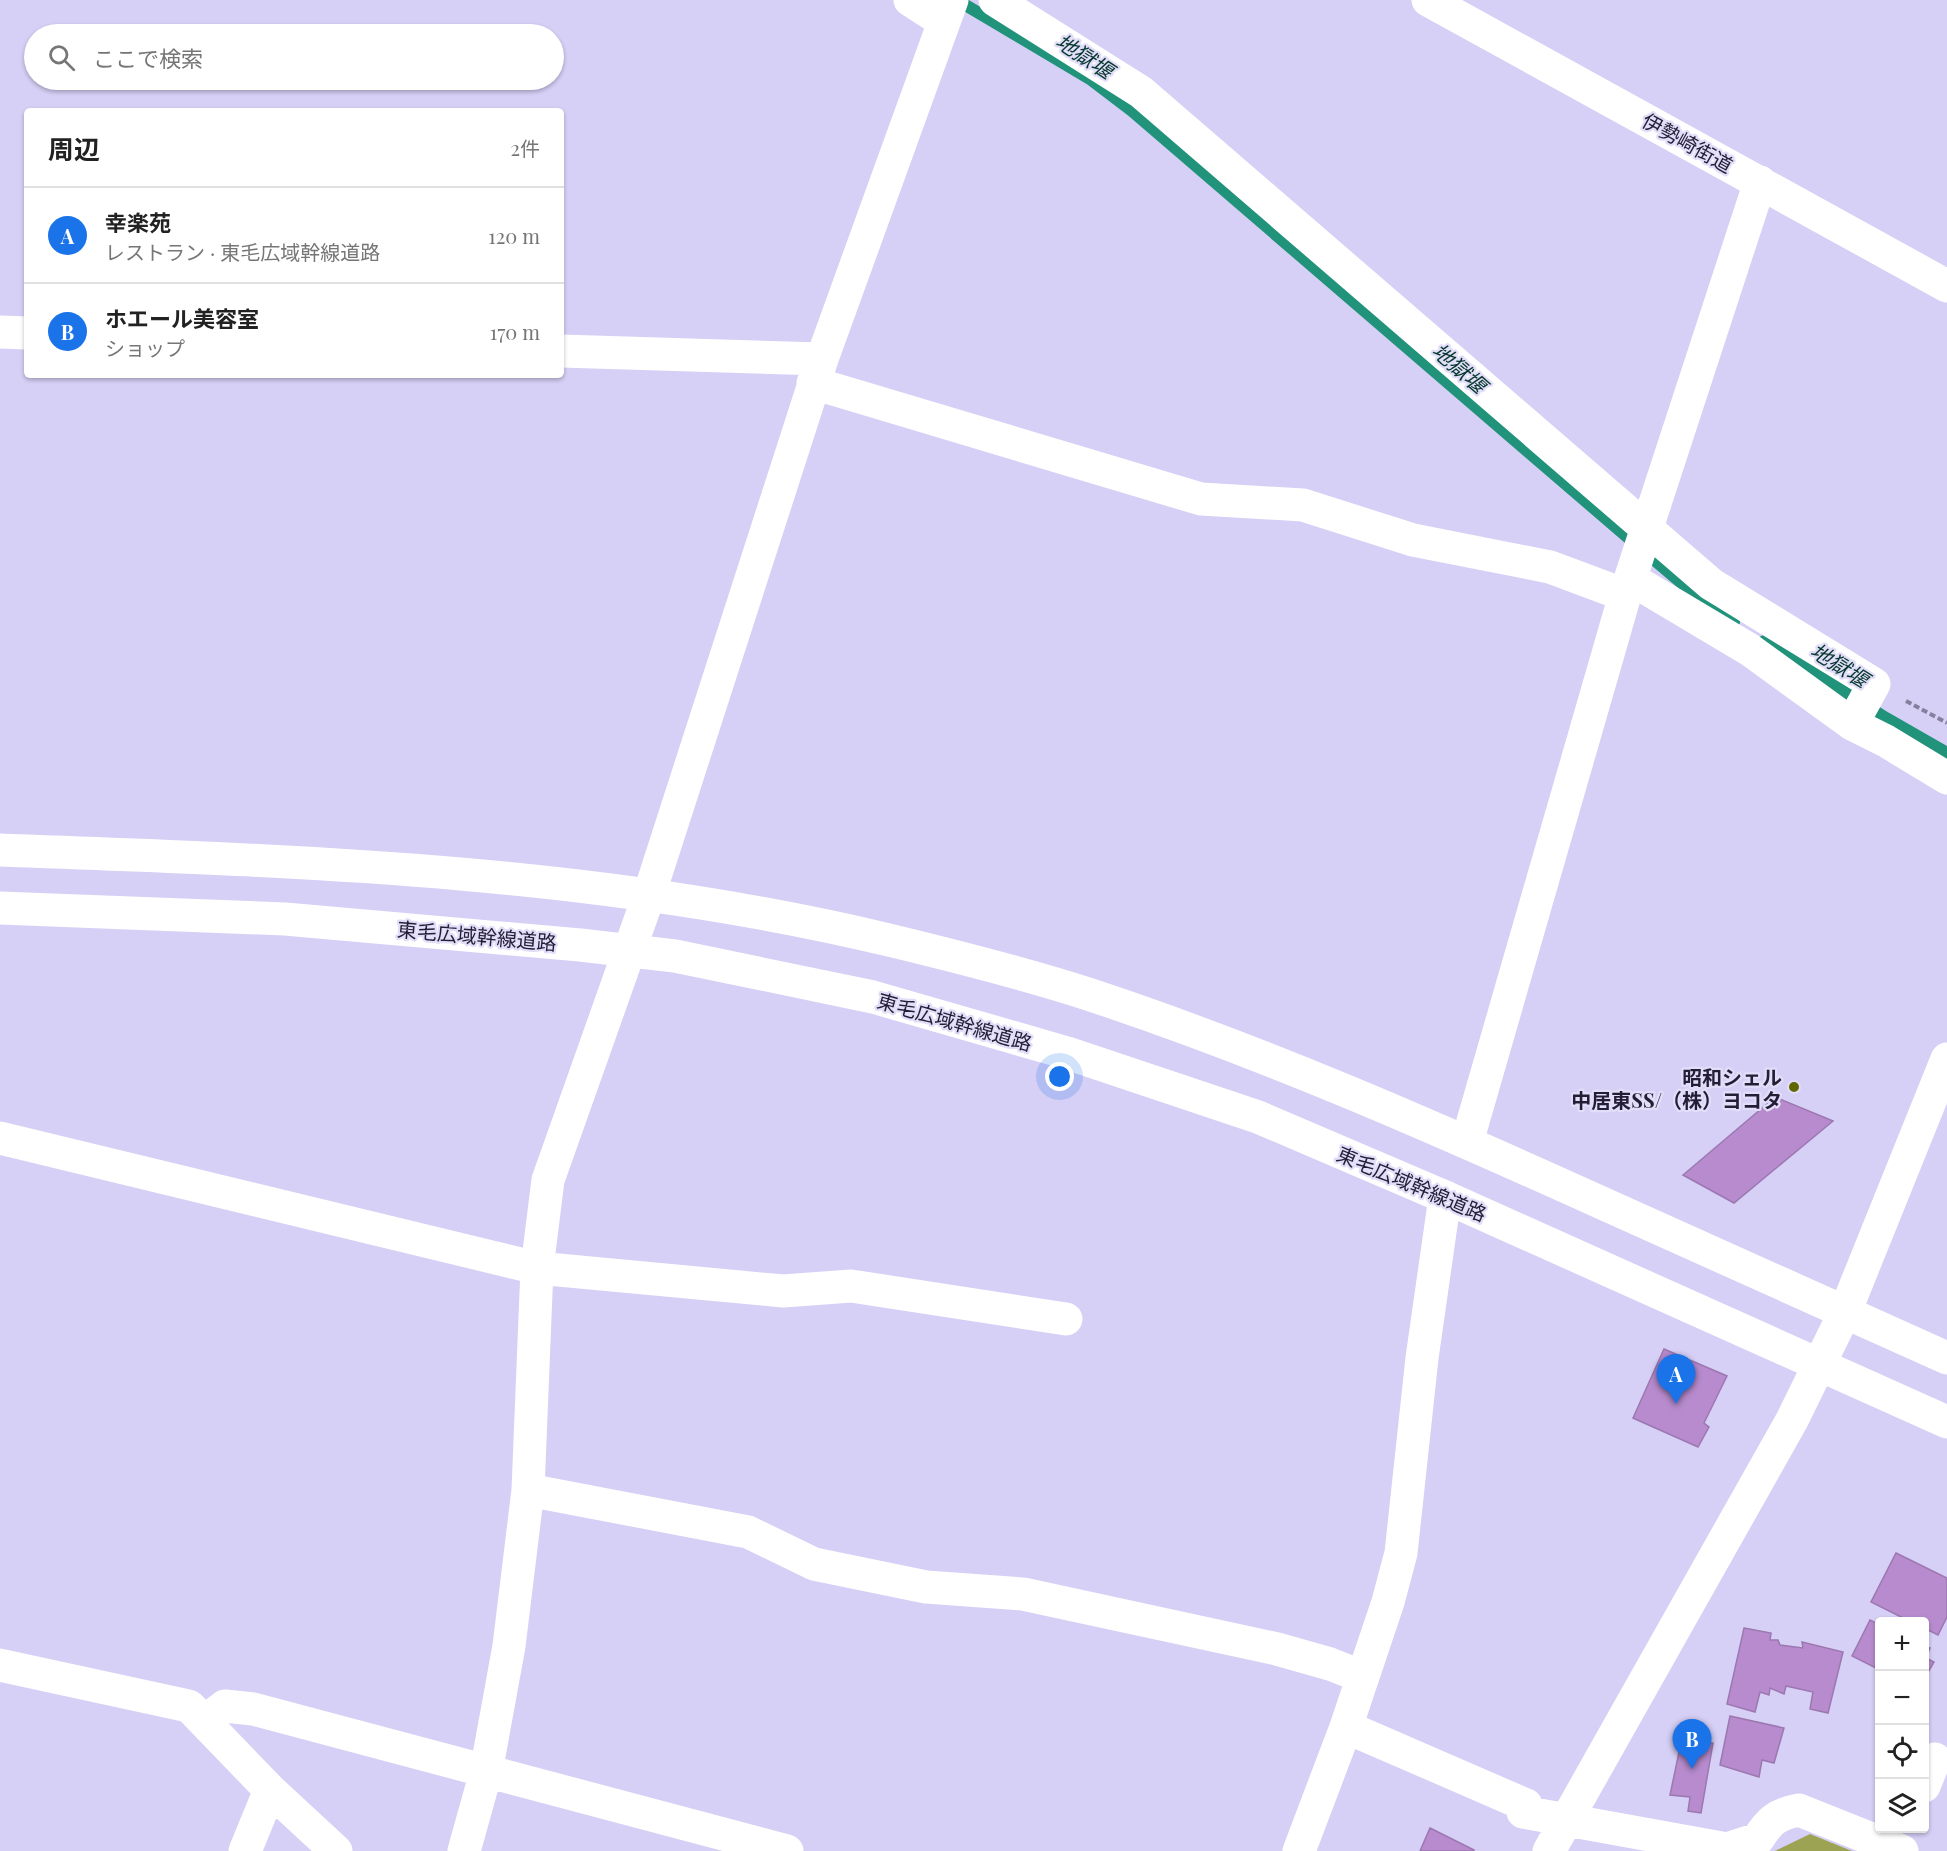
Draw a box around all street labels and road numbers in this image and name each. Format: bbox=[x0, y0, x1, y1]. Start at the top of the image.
street label: 伊勢崎街道 bbox=[1638, 106, 1738, 178]
street label: 東毛広域幹線道路 bbox=[396, 915, 558, 955]
street label: 東毛広域幹線道路 bbox=[874, 986, 1036, 1056]
street label: 東毛広域幹線道路 bbox=[1333, 1139, 1491, 1227]

